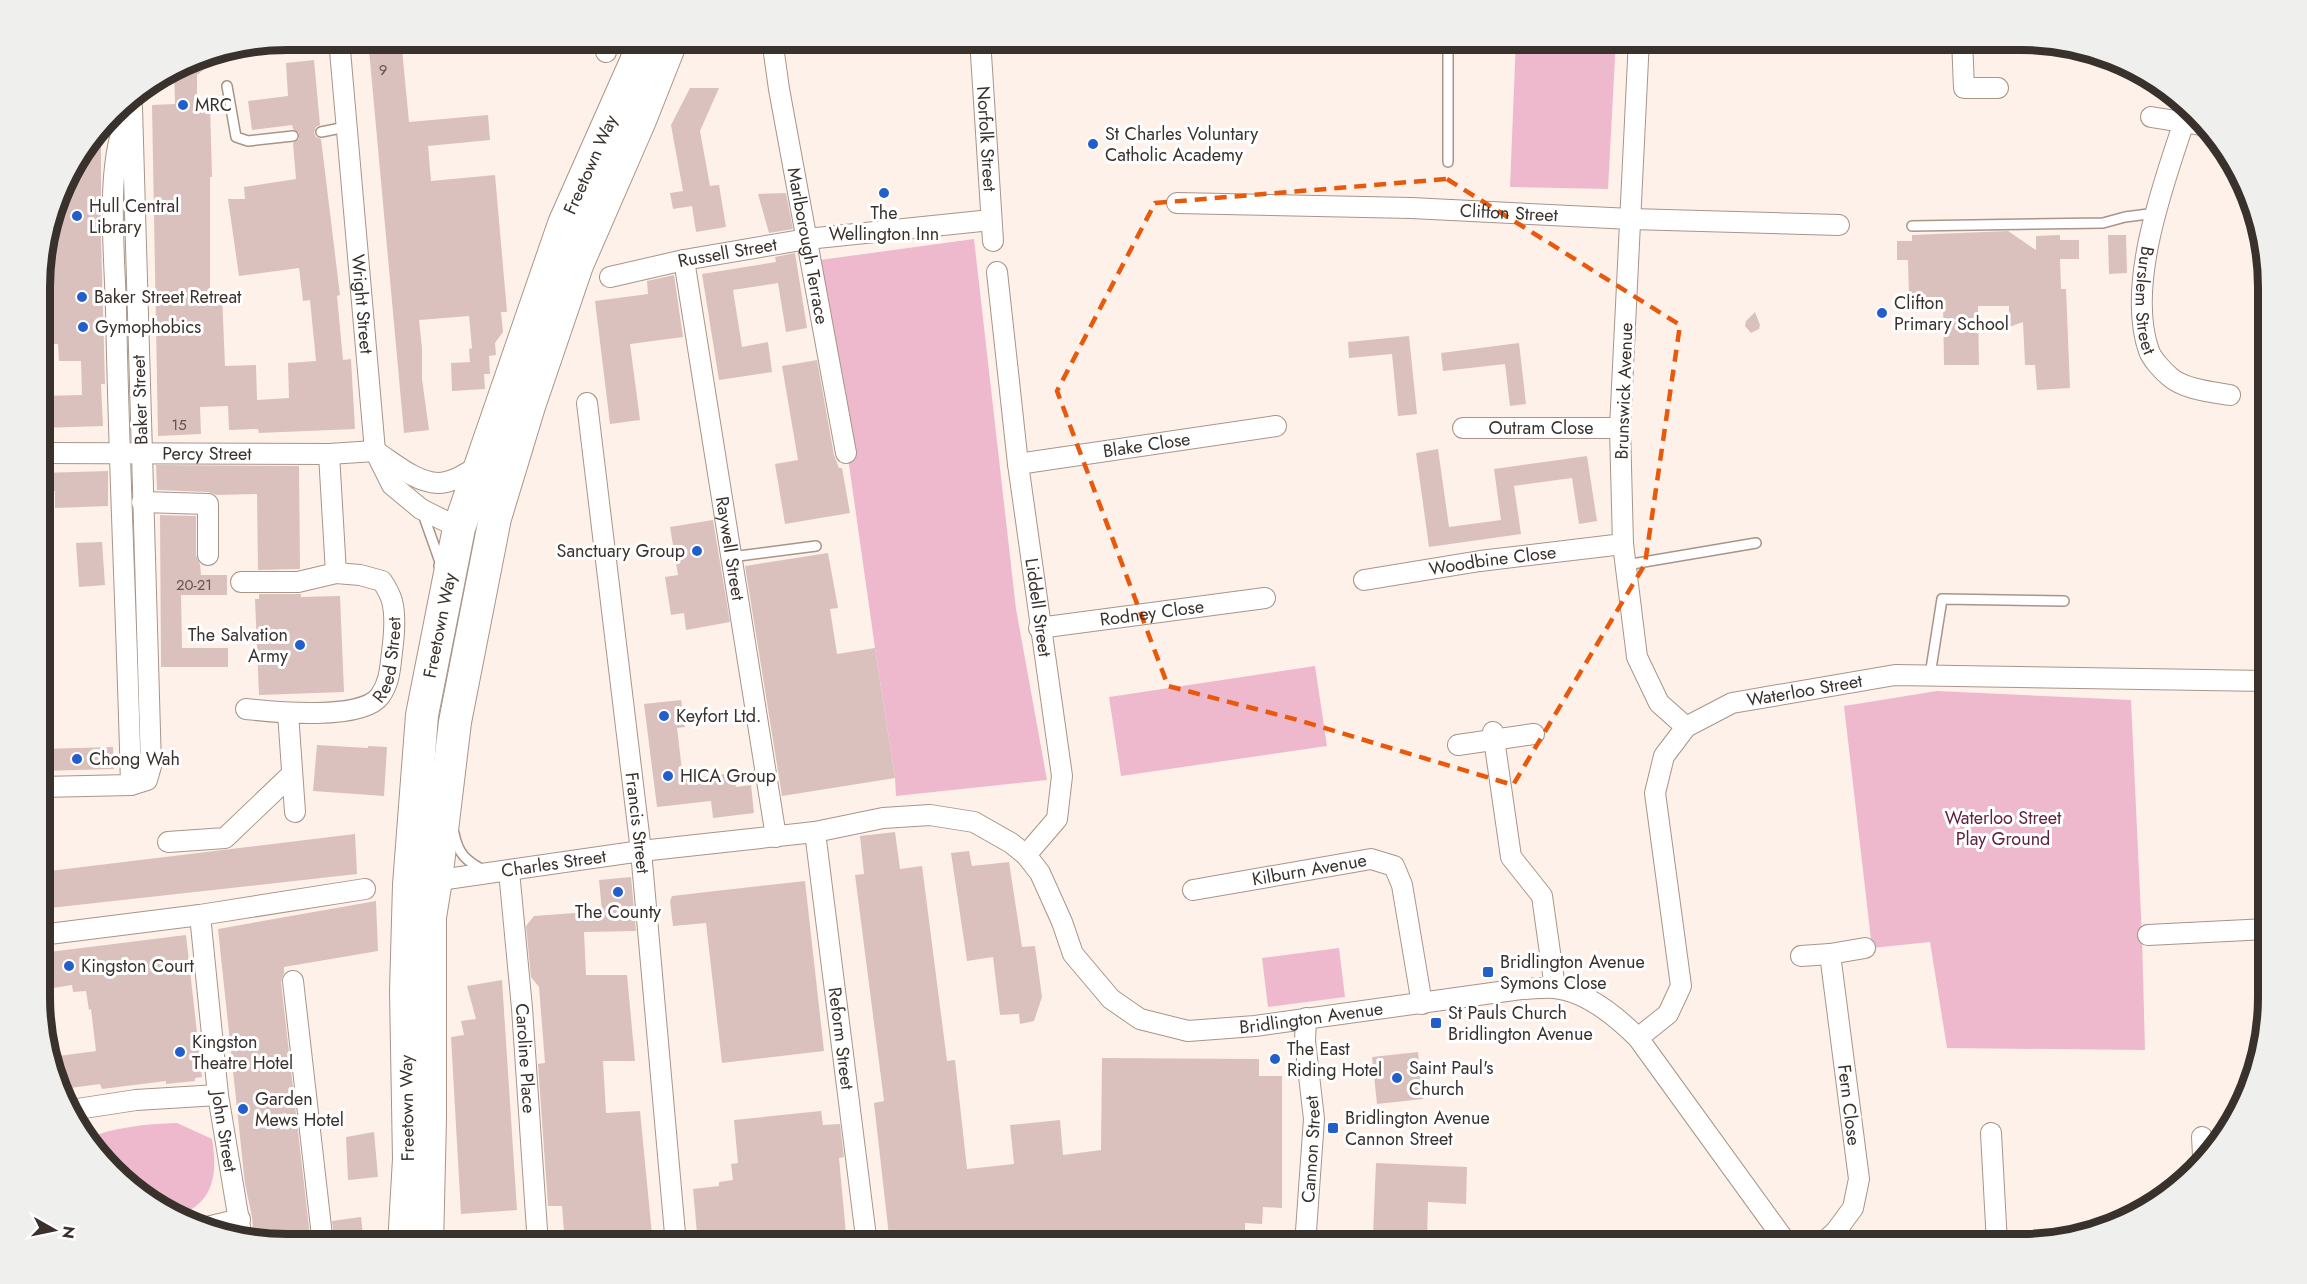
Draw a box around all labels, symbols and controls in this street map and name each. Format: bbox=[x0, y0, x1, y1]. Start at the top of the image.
house number: 9 bbox=[379, 59, 387, 81]
street label: Norfolk Street bbox=[970, 85, 1003, 193]
place label: MRC bbox=[195, 92, 232, 118]
marker: MRC bbox=[176, 98, 190, 112]
street label: Freetown Way bbox=[557, 110, 624, 219]
place label: St Charles Voluntary Catholic Academy bbox=[1105, 121, 1258, 168]
marker: St Charles Voluntary Catholic Academy bbox=[1086, 137, 1100, 151]
street label: Marlborough Terrace bbox=[781, 165, 835, 326]
marker: The Wellington Inn bbox=[877, 186, 891, 200]
place label: Hull Central Library bbox=[89, 193, 179, 240]
street label: Clifton Street bbox=[1459, 197, 1559, 228]
place label: The Wellington Inn bbox=[829, 200, 939, 247]
marker: Hull Central Library bbox=[70, 209, 84, 223]
street label: Russell Street bbox=[675, 231, 780, 274]
street label: Burslem Street bbox=[2129, 244, 2162, 359]
street label: Wright Street bbox=[345, 253, 380, 356]
place label: Baker Street Retreat bbox=[94, 284, 242, 310]
marker: Baker Street Retreat bbox=[75, 290, 89, 304]
place label: Clifton Primary School bbox=[1894, 290, 2009, 337]
marker: Clifton Primary School bbox=[1875, 306, 1889, 320]
place label: Gymophobics bbox=[95, 314, 201, 340]
marker: Gymophobics bbox=[76, 320, 90, 334]
street label: Brunswick Avenue bbox=[1609, 322, 1639, 460]
street label: Baker Street bbox=[125, 354, 155, 446]
house number: 15 bbox=[171, 414, 187, 436]
street label: Outram Close bbox=[1488, 415, 1594, 441]
street label: Blake Close bbox=[1101, 426, 1192, 464]
street label: Percy Street bbox=[162, 440, 252, 467]
street label: Raywell Street bbox=[709, 494, 751, 603]
place label: Sanctuary Group bbox=[557, 538, 685, 564]
street label: Woodbine Close bbox=[1427, 539, 1558, 582]
marker: Sanctuary Group bbox=[690, 544, 704, 558]
street label: Liddell Street bbox=[1018, 556, 1058, 659]
street label: Freetown Way bbox=[417, 571, 463, 680]
house number: 20-21 bbox=[176, 574, 212, 596]
street label: Rodney Close bbox=[1098, 593, 1206, 633]
street label: Reed Street bbox=[366, 616, 407, 709]
place label: The Salvation Army bbox=[188, 622, 288, 669]
marker: The Salvation Army bbox=[293, 638, 307, 652]
street label: Waterloo Street bbox=[1745, 668, 1865, 713]
place label: Keyfort Ltd. bbox=[676, 703, 762, 729]
marker: Keyfort Ltd. bbox=[657, 709, 671, 723]
place label: Chong Wah bbox=[89, 746, 180, 772]
marker: Chong Wah bbox=[70, 752, 84, 766]
place label: HICA Group bbox=[680, 763, 776, 789]
marker: HICA Group bbox=[661, 769, 675, 783]
street label: Francis Street bbox=[619, 771, 656, 875]
park label: Waterloo Street Play Ground bbox=[1945, 805, 2062, 852]
street label: Charles Street bbox=[499, 843, 609, 884]
street label: Kilburn Avenue bbox=[1250, 847, 1369, 893]
marker: The County bbox=[611, 885, 625, 899]
place label: The County bbox=[575, 899, 661, 925]
place label: Bridlington Avenue Symons Close bbox=[1500, 949, 1645, 996]
place label: Kingston Court bbox=[81, 953, 195, 979]
marker: Kingston Court bbox=[62, 959, 76, 973]
marker: Bridlington Avenue Symons Close bbox=[1481, 965, 1495, 979]
street label: Reform Street bbox=[822, 986, 860, 1092]
street label: Bridlington Avenue bbox=[1238, 995, 1385, 1040]
place label: St Pauls Church Bridlington Avenue bbox=[1448, 1000, 1593, 1047]
street label: Caroline Place bbox=[509, 1002, 542, 1114]
marker: St Pauls Church Bridlington Avenue bbox=[1429, 1016, 1443, 1030]
place label: Kingston Theatre Hotel bbox=[192, 1029, 293, 1076]
place label: The East Riding Hotel bbox=[1287, 1036, 1382, 1083]
marker: Kingston Theatre Hotel bbox=[173, 1045, 187, 1059]
marker: The East Riding Hotel bbox=[1268, 1052, 1282, 1066]
street label: Freetown Way bbox=[393, 1054, 421, 1162]
place label: Saint Paul's Church bbox=[1409, 1055, 1494, 1102]
street label: Fern Close bbox=[1831, 1063, 1867, 1147]
marker: Saint Paul's Church bbox=[1390, 1071, 1404, 1085]
place label: Garden Mews Hotel bbox=[255, 1086, 344, 1133]
street label: John Street bbox=[205, 1088, 244, 1175]
street label: Cannon Street bbox=[1295, 1094, 1327, 1204]
marker: Garden Mews Hotel bbox=[236, 1102, 250, 1116]
place label: Bridlington Avenue Cannon Street bbox=[1345, 1105, 1490, 1152]
marker: Bridlington Avenue Cannon Street bbox=[1326, 1121, 1340, 1135]
north arrow bbox=[24, 1200, 84, 1260]
text: N bbox=[56, 1224, 81, 1240]

